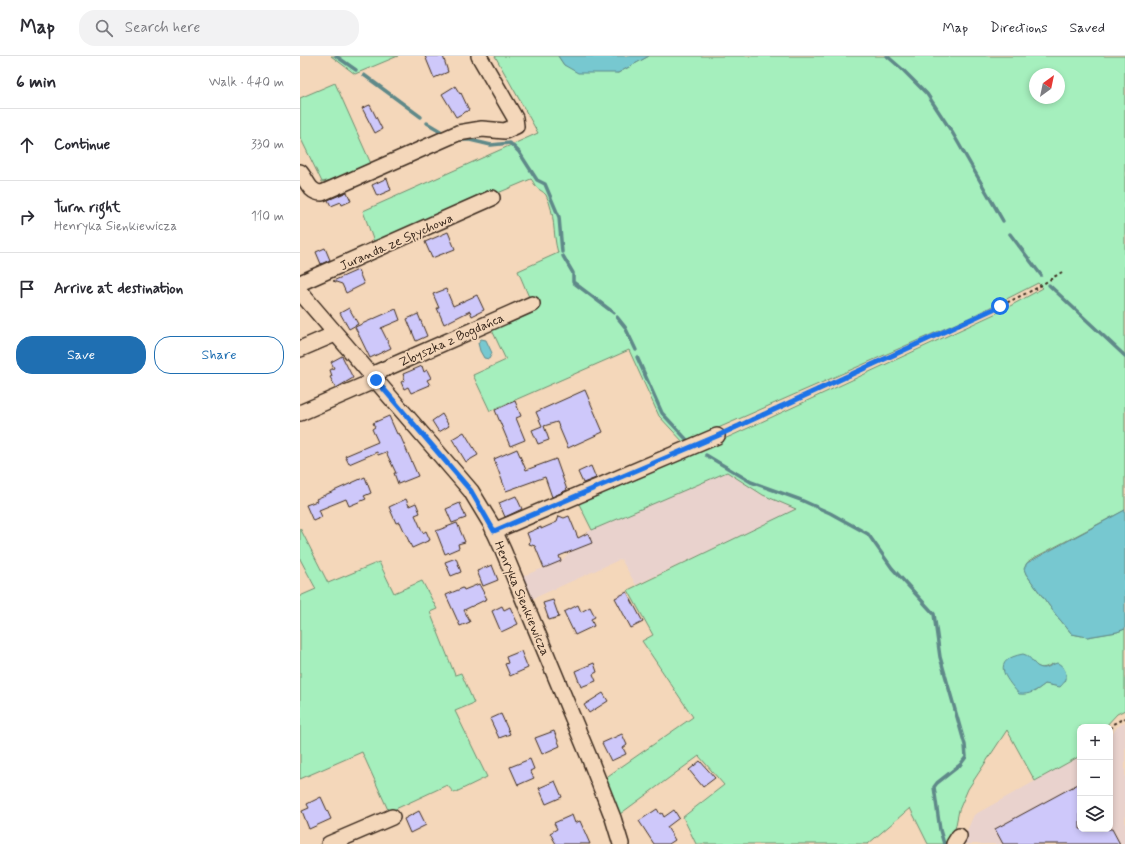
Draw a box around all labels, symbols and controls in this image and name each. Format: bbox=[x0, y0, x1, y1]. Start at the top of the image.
search box bbox=[79, 10, 359, 46]
text: Map bbox=[20, 15, 55, 40]
icon: search bbox=[93, 17, 115, 39]
text: Search here bbox=[125, 18, 200, 38]
text: Map bbox=[942, 19, 968, 37]
text: Directions bbox=[990, 19, 1048, 37]
text: Saved bbox=[1070, 19, 1105, 37]
north arrow bbox=[1029, 68, 1065, 104]
text: 6 min bbox=[16, 71, 56, 93]
text: Walk · 440 m bbox=[209, 74, 284, 91]
icon: ahead bbox=[16, 134, 38, 156]
text: Continue bbox=[54, 135, 110, 155]
text: 330 m bbox=[251, 136, 284, 153]
text: Turn right bbox=[54, 198, 121, 218]
icon: right bbox=[16, 206, 38, 228]
text: 110 m bbox=[251, 208, 284, 225]
street label: Juranda ze Spychowa bbox=[337, 210, 456, 275]
text: Henryka Sienkiewicza bbox=[54, 218, 177, 235]
icon: arrive bbox=[16, 278, 38, 300]
text: Arrive at destination bbox=[54, 279, 183, 299]
route start bbox=[991, 297, 1009, 315]
street label: Zbyszka z Bogdańca bbox=[396, 309, 508, 372]
button: Save bbox=[16, 336, 146, 374]
button: Share bbox=[154, 336, 284, 374]
route end bbox=[367, 371, 385, 389]
street label: Henryka Sienkiewicza bbox=[490, 539, 554, 659]
map controls bbox=[1077, 724, 1113, 832]
button: + bbox=[1077, 724, 1113, 760]
button: − bbox=[1077, 760, 1113, 796]
button: layers bbox=[1077, 796, 1113, 832]

